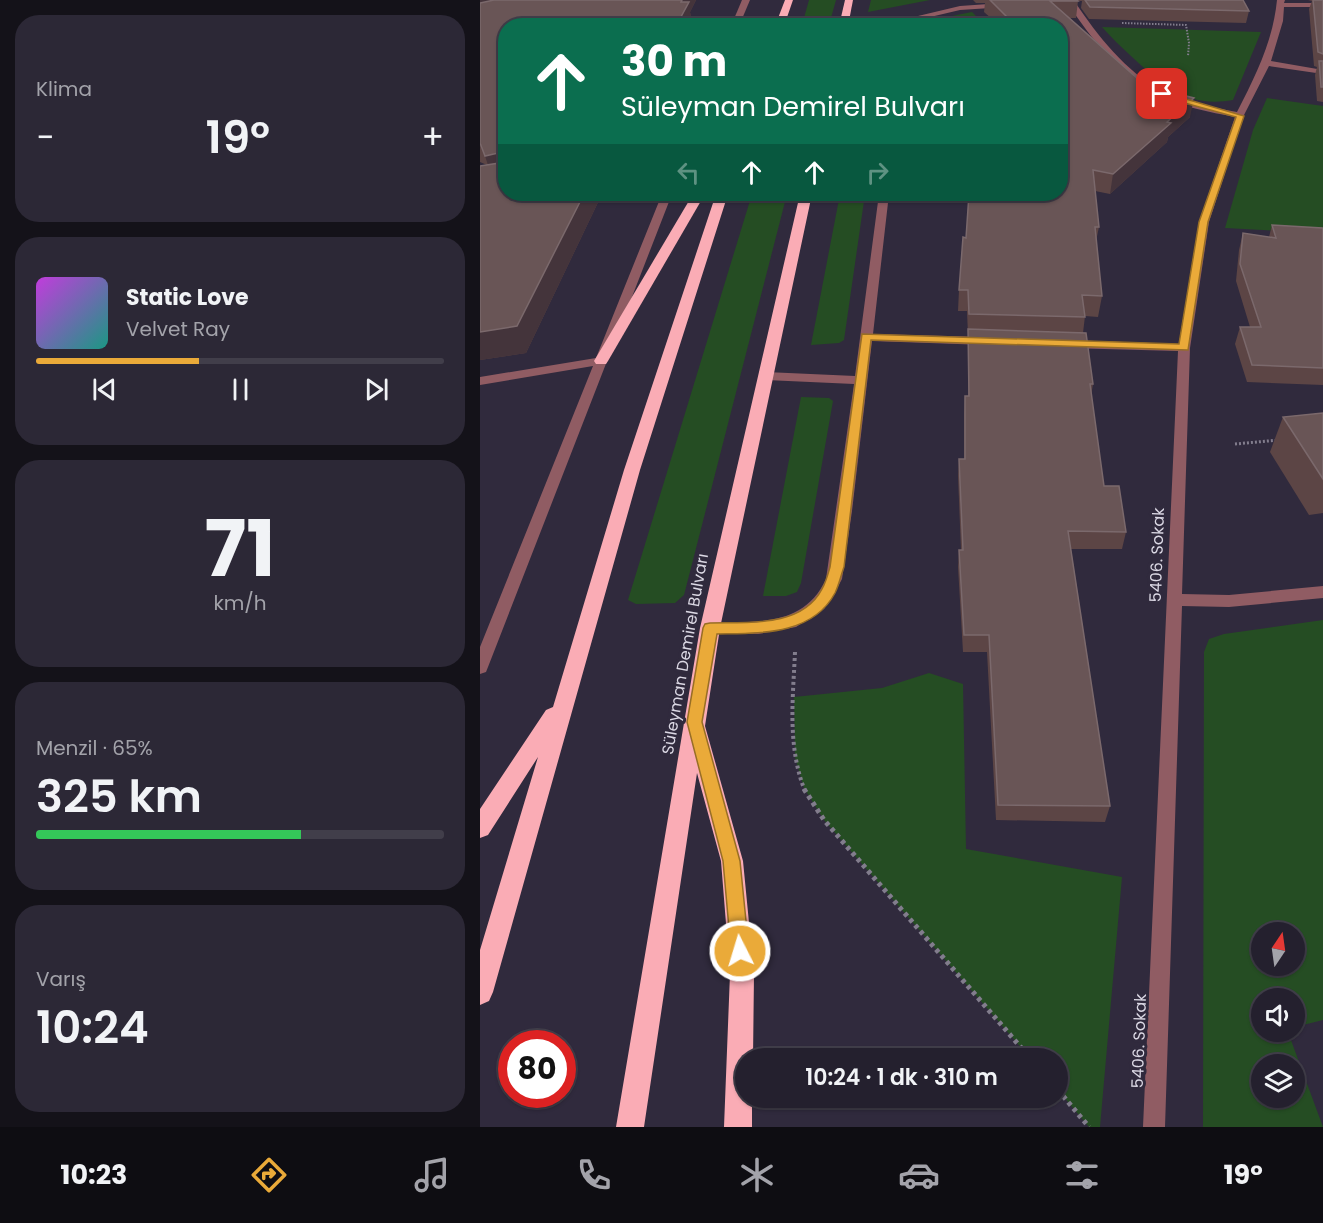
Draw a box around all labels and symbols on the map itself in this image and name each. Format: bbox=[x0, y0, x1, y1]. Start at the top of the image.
pin bbox=[1136, 68, 1187, 119]
street label: 5406. Sokak bbox=[1144, 506, 1170, 603]
street label: Süleyman Demirel Bulvarı bbox=[656, 552, 714, 756]
position arrow bbox=[708, 919, 772, 983]
north arrow bbox=[1251, 922, 1305, 976]
street label: 5406. Sokak bbox=[1126, 992, 1152, 1089]
speed limit sign: 80 bbox=[498, 1030, 576, 1108]

